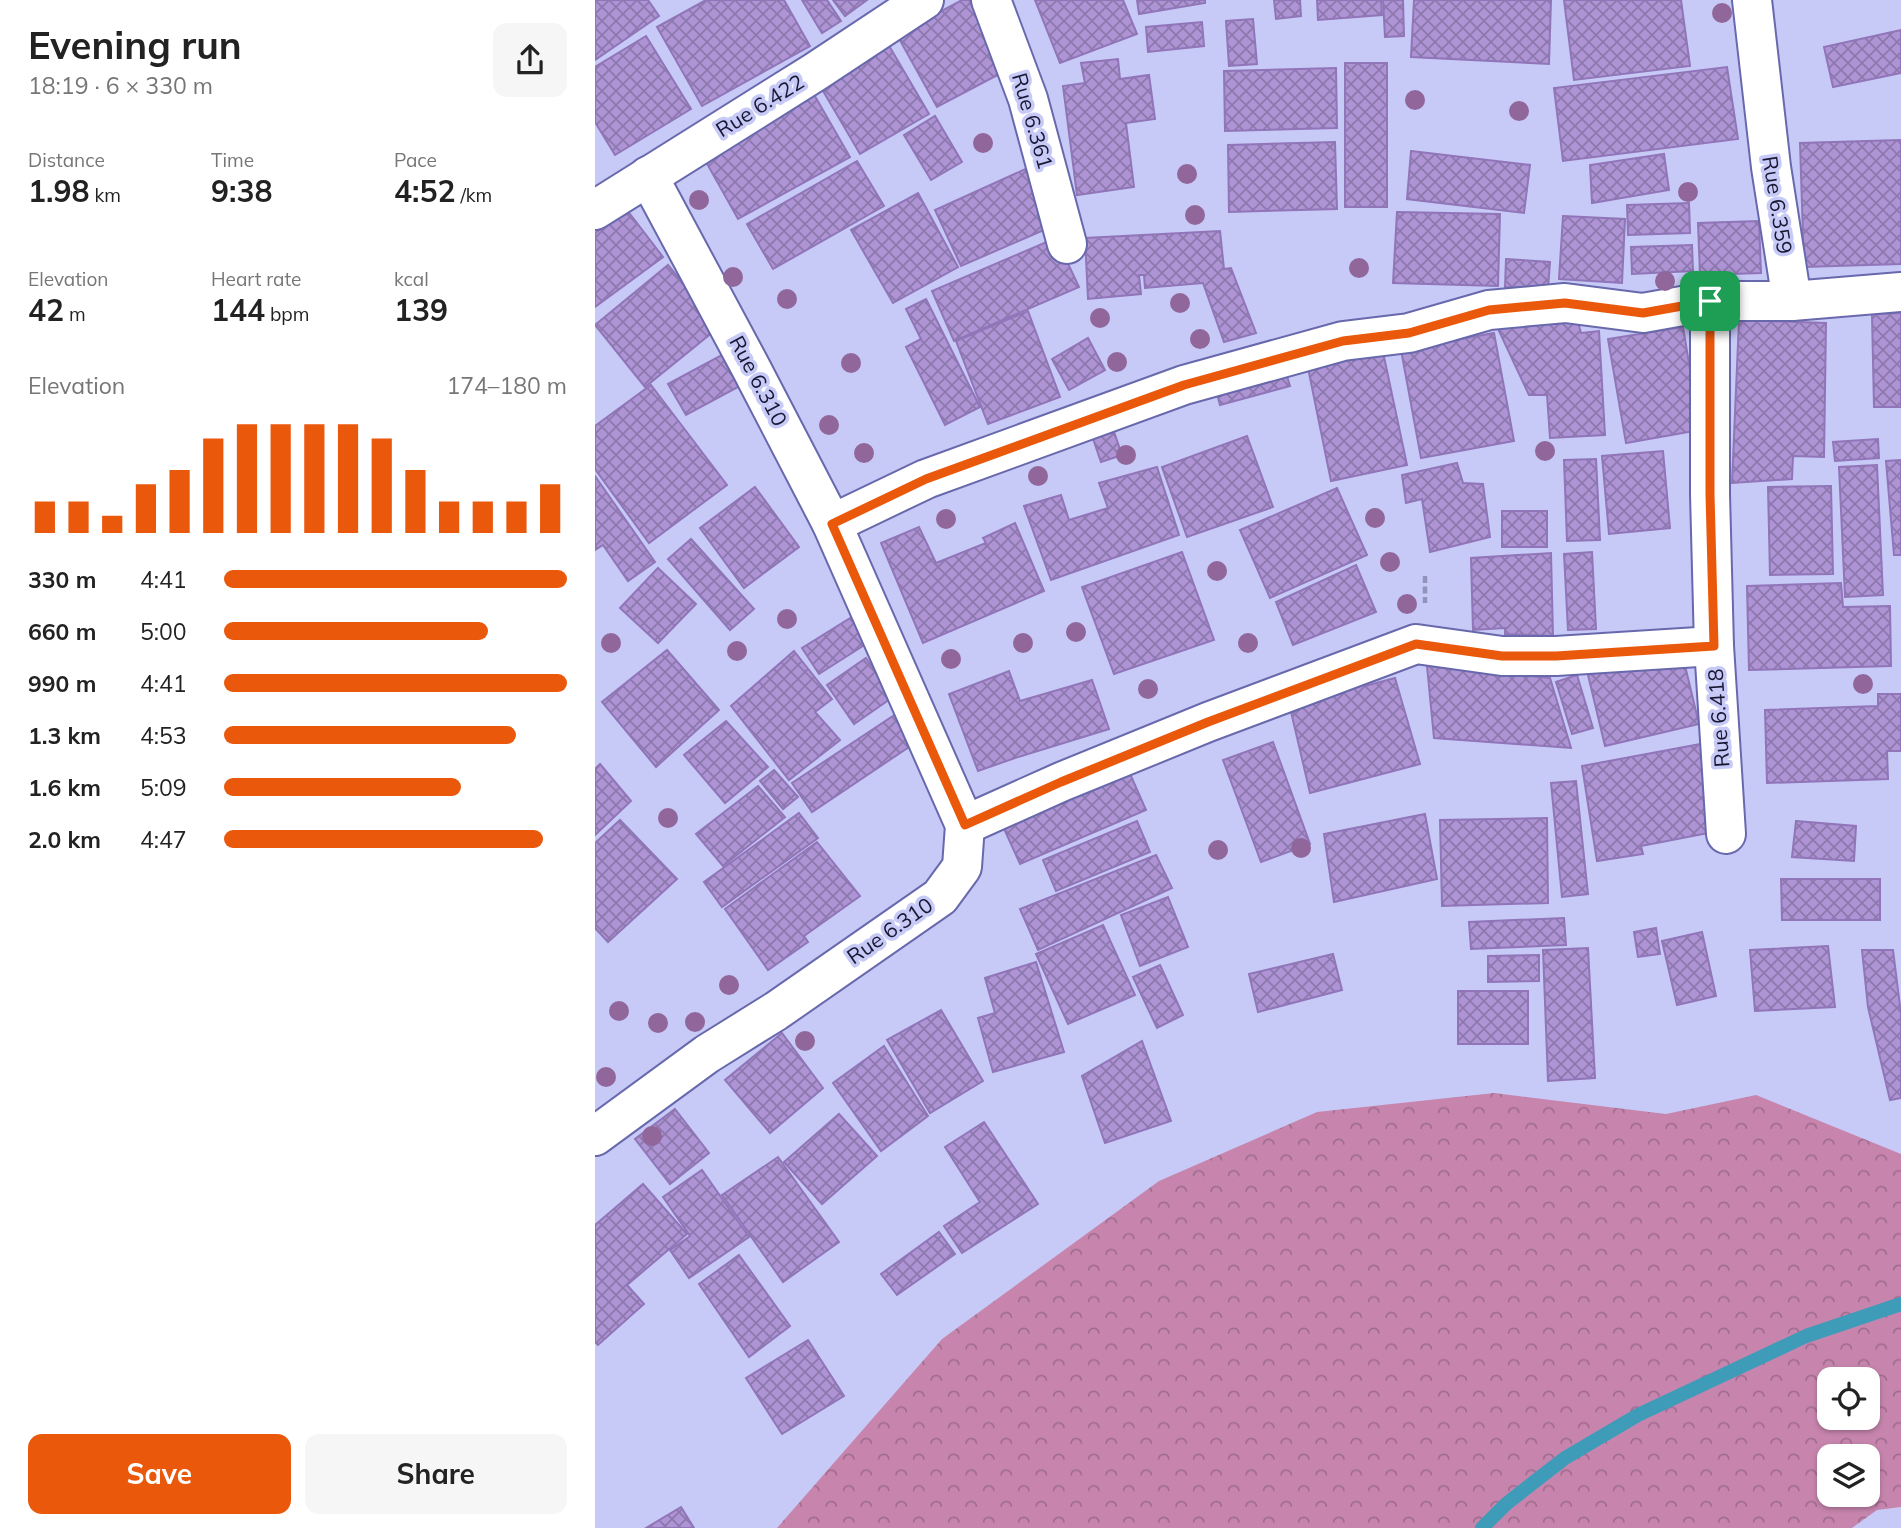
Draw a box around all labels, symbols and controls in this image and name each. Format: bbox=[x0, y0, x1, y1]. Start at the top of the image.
text: Evening run bbox=[28, 21, 242, 69]
button: share bbox=[493, 23, 567, 97]
street label: Rue 6.422 bbox=[711, 68, 808, 142]
street label: Rue 6.361 bbox=[1007, 70, 1059, 172]
text: 18:19 · 6 × 330 m bbox=[28, 71, 213, 100]
text: Distance bbox=[28, 148, 105, 172]
text: Time bbox=[211, 148, 254, 172]
text: Pace bbox=[394, 148, 437, 172]
street label: Rue 6.359 bbox=[1757, 154, 1799, 256]
text: 1.98 bbox=[28, 172, 89, 210]
text: 9:38 bbox=[211, 172, 272, 210]
text: 4:52 bbox=[394, 172, 455, 210]
text: km bbox=[89, 183, 121, 207]
text: /km bbox=[455, 183, 492, 207]
text: Elevation bbox=[28, 267, 108, 291]
text: Heart rate bbox=[211, 267, 301, 291]
text: kcal bbox=[394, 267, 429, 291]
pin bbox=[1680, 271, 1740, 331]
icon: arrive bbox=[1691, 282, 1729, 320]
text: 42 bbox=[28, 291, 64, 329]
text: 144 bbox=[211, 291, 265, 329]
text: 139 bbox=[394, 291, 448, 329]
text: m bbox=[64, 302, 86, 326]
text: bpm bbox=[265, 302, 309, 326]
street label: Rue 6.310 bbox=[724, 331, 794, 430]
text: Elevation bbox=[28, 371, 125, 400]
text: 174–180 m bbox=[446, 371, 567, 400]
text: 330 m bbox=[28, 565, 96, 594]
text: 4:41 bbox=[140, 565, 187, 594]
text: 660 m bbox=[28, 617, 96, 646]
text: 5:00 bbox=[140, 617, 187, 646]
street label: Rue 6.418 bbox=[1702, 668, 1734, 768]
text: 990 m bbox=[28, 669, 96, 698]
text: 4:41 bbox=[140, 669, 187, 698]
text: 1.3 km bbox=[28, 721, 101, 750]
text: 4:53 bbox=[140, 721, 187, 750]
text: 1.6 km bbox=[28, 773, 101, 802]
text: 5:09 bbox=[140, 773, 187, 802]
text: 2.0 km bbox=[28, 825, 101, 854]
text: 4:47 bbox=[140, 825, 187, 854]
street label: Rue 6.310 bbox=[842, 891, 937, 969]
map controls bbox=[1817, 1367, 1880, 1507]
button: locate bbox=[1817, 1367, 1880, 1430]
button: Save bbox=[28, 1434, 291, 1514]
button: Share bbox=[305, 1434, 567, 1514]
button: layers bbox=[1817, 1444, 1880, 1507]

